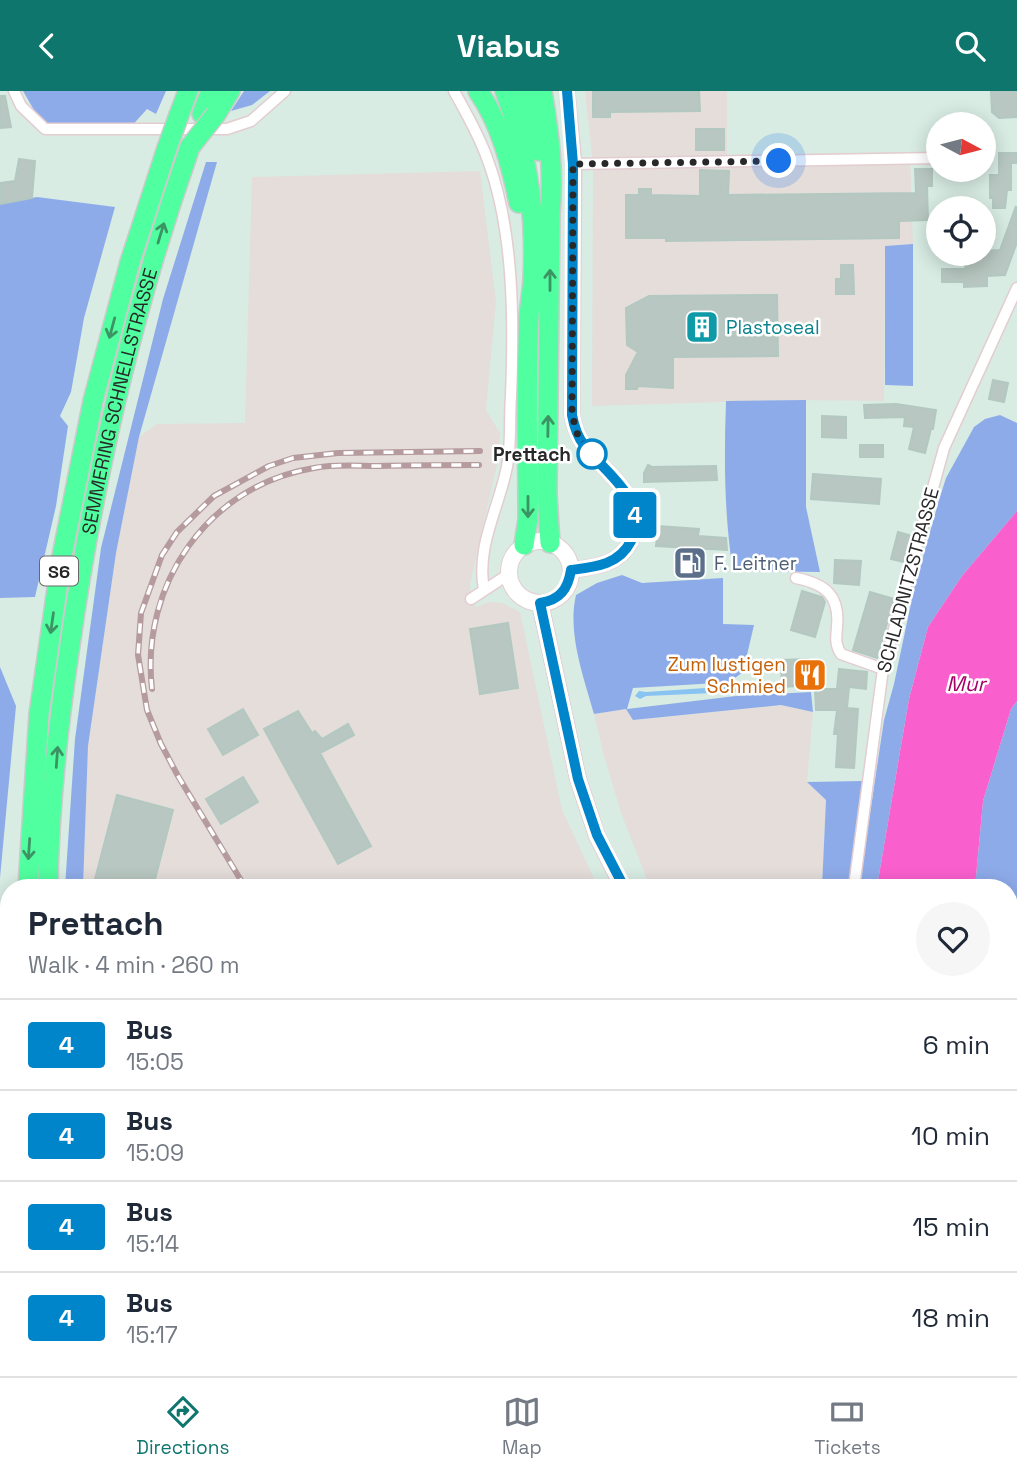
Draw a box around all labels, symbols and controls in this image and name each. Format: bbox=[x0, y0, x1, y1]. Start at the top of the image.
text: Viabus bbox=[457, 26, 560, 66]
icon: back bbox=[28, 27, 66, 65]
icon: search bbox=[951, 27, 989, 65]
north arrow bbox=[926, 112, 996, 182]
map controls bbox=[926, 112, 996, 266]
your location bbox=[761, 143, 796, 178]
button: locate bbox=[926, 196, 996, 266]
one-way arrow bbox=[155, 222, 168, 244]
street label: SEMMERING SCHNELLSTRASSE bbox=[76, 265, 163, 537]
one-way arrow bbox=[543, 269, 557, 292]
building icon: Plastoseal bbox=[683, 308, 721, 346]
place label: Plastoseal bbox=[726, 315, 820, 340]
one-way arrow bbox=[105, 317, 118, 339]
one-way arrow bbox=[542, 414, 555, 437]
marker: Prettach bbox=[577, 439, 607, 469]
place label: Prettach bbox=[493, 442, 571, 467]
street label: SCHLADNITZSTRASSE bbox=[871, 485, 945, 675]
line badge: 4 bbox=[612, 492, 658, 538]
one-way arrow bbox=[521, 495, 535, 518]
text: 4 bbox=[627, 499, 643, 530]
fuel station icon: F. Leitner bbox=[671, 544, 709, 582]
place label: F. Leitner bbox=[714, 551, 797, 576]
road number: S6 bbox=[40, 557, 78, 585]
one-way arrow bbox=[45, 611, 58, 634]
place label: Zum lustigen Schmied bbox=[668, 652, 786, 699]
restaurant icon: Zum lustigen Schmied bbox=[791, 656, 829, 694]
water label: Mur bbox=[947, 670, 988, 697]
one-way arrow bbox=[51, 746, 64, 769]
one-way arrow bbox=[23, 837, 36, 860]
button: heart bbox=[916, 902, 990, 976]
text: Prettach bbox=[28, 903, 164, 945]
text: Walk · 4 min · 260 m bbox=[28, 950, 240, 980]
text: Bus bbox=[126, 1013, 173, 1047]
text: 6 min bbox=[923, 1028, 990, 1062]
text: 4 bbox=[59, 1029, 74, 1060]
text: 15:05 bbox=[126, 1047, 184, 1077]
text: Bus bbox=[126, 1104, 173, 1138]
text: 10 min bbox=[911, 1119, 990, 1153]
text: 4 bbox=[59, 1120, 74, 1151]
text: 15:09 bbox=[126, 1138, 184, 1168]
text: Bus bbox=[126, 1195, 173, 1229]
text: 15 min bbox=[912, 1210, 990, 1244]
text: 4 bbox=[59, 1211, 74, 1242]
text: 15:14 bbox=[126, 1229, 179, 1259]
text: Bus bbox=[126, 1286, 173, 1320]
text: 18 min bbox=[912, 1301, 990, 1335]
text: 4 bbox=[59, 1302, 74, 1333]
text: 15:17 bbox=[126, 1320, 178, 1350]
tab: Directions bbox=[136, 1393, 229, 1460]
tab: Map bbox=[502, 1393, 542, 1460]
tab: Tickets bbox=[814, 1393, 881, 1460]

